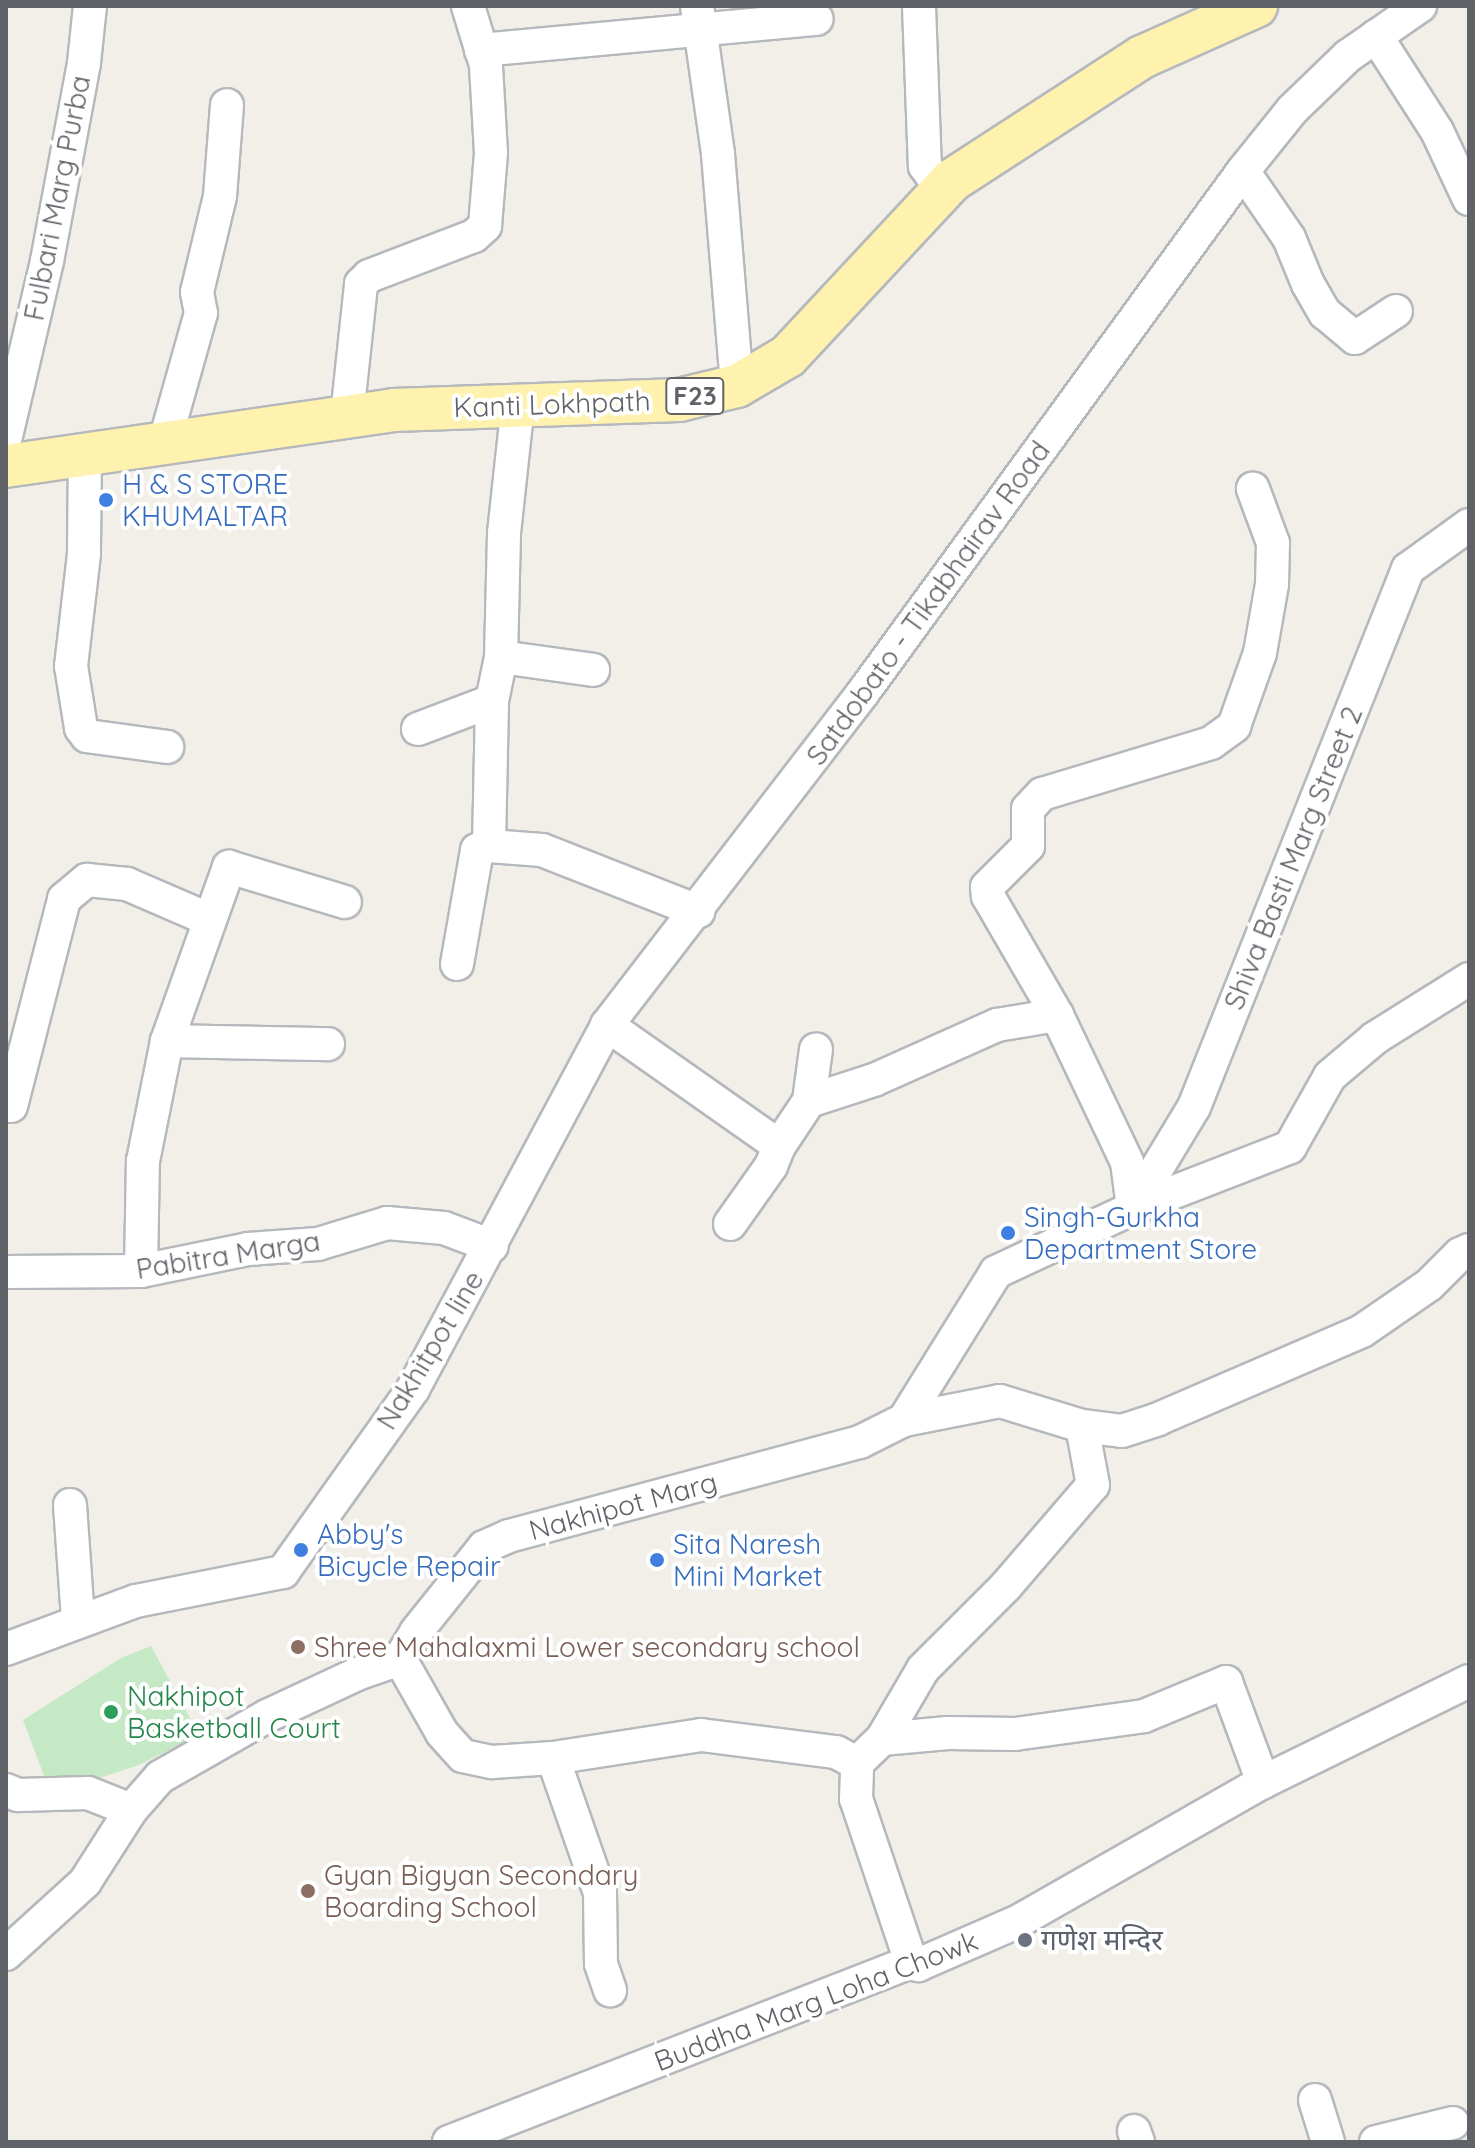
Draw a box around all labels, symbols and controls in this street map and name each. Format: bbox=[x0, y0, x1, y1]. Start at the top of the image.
street label: Fulbari Marg Purba bbox=[17, 73, 97, 323]
road number: F23 bbox=[665, 374, 725, 418]
street label: Kanti Lokhpath bbox=[453, 384, 651, 424]
street label: Satdobato - Tikabhairav Road bbox=[799, 435, 1057, 771]
place label: H & S STORE KHUMALTAR bbox=[122, 467, 288, 533]
marker: H & S STORE KHUMALTAR bbox=[97, 491, 115, 509]
street label: Shiva Basti Marg Street 2 bbox=[1217, 702, 1369, 1014]
place label: Singh-Gurkha Department Store bbox=[1024, 1200, 1257, 1266]
street label: Pabitra Marga bbox=[134, 1224, 322, 1286]
marker: Singh-Gurkha Department Store bbox=[999, 1224, 1017, 1242]
street label: Nakhitpot line bbox=[369, 1265, 491, 1435]
street label: Nakhipot Marg bbox=[525, 1465, 721, 1547]
place label: Abby's Bicycle Repair bbox=[317, 1517, 501, 1583]
place label: Sita Naresh Mini Market bbox=[673, 1527, 823, 1593]
marker: Abby's Bicycle Repair bbox=[292, 1541, 310, 1559]
marker: Sita Naresh Mini Market bbox=[648, 1551, 666, 1569]
place label: Shree Mahalaxmi Lower secondary school bbox=[314, 1630, 860, 1664]
marker: Shree Mahalaxmi Lower secondary school bbox=[289, 1638, 307, 1656]
place label: Nakhipot Basketball Court bbox=[127, 1679, 341, 1745]
marker: Nakhipot Basketball Court bbox=[102, 1703, 120, 1721]
place label: Gyan Bigyan Secondary Boarding School bbox=[324, 1858, 638, 1924]
marker: Gyan Bigyan Secondary Boarding School bbox=[299, 1882, 317, 1900]
place label: गणेश मन्दिर bbox=[1041, 1923, 1163, 1957]
street label: Buddha Marg Loha Chowk bbox=[650, 1924, 982, 2078]
marker: गणेश मन्दिर bbox=[1016, 1931, 1034, 1949]

